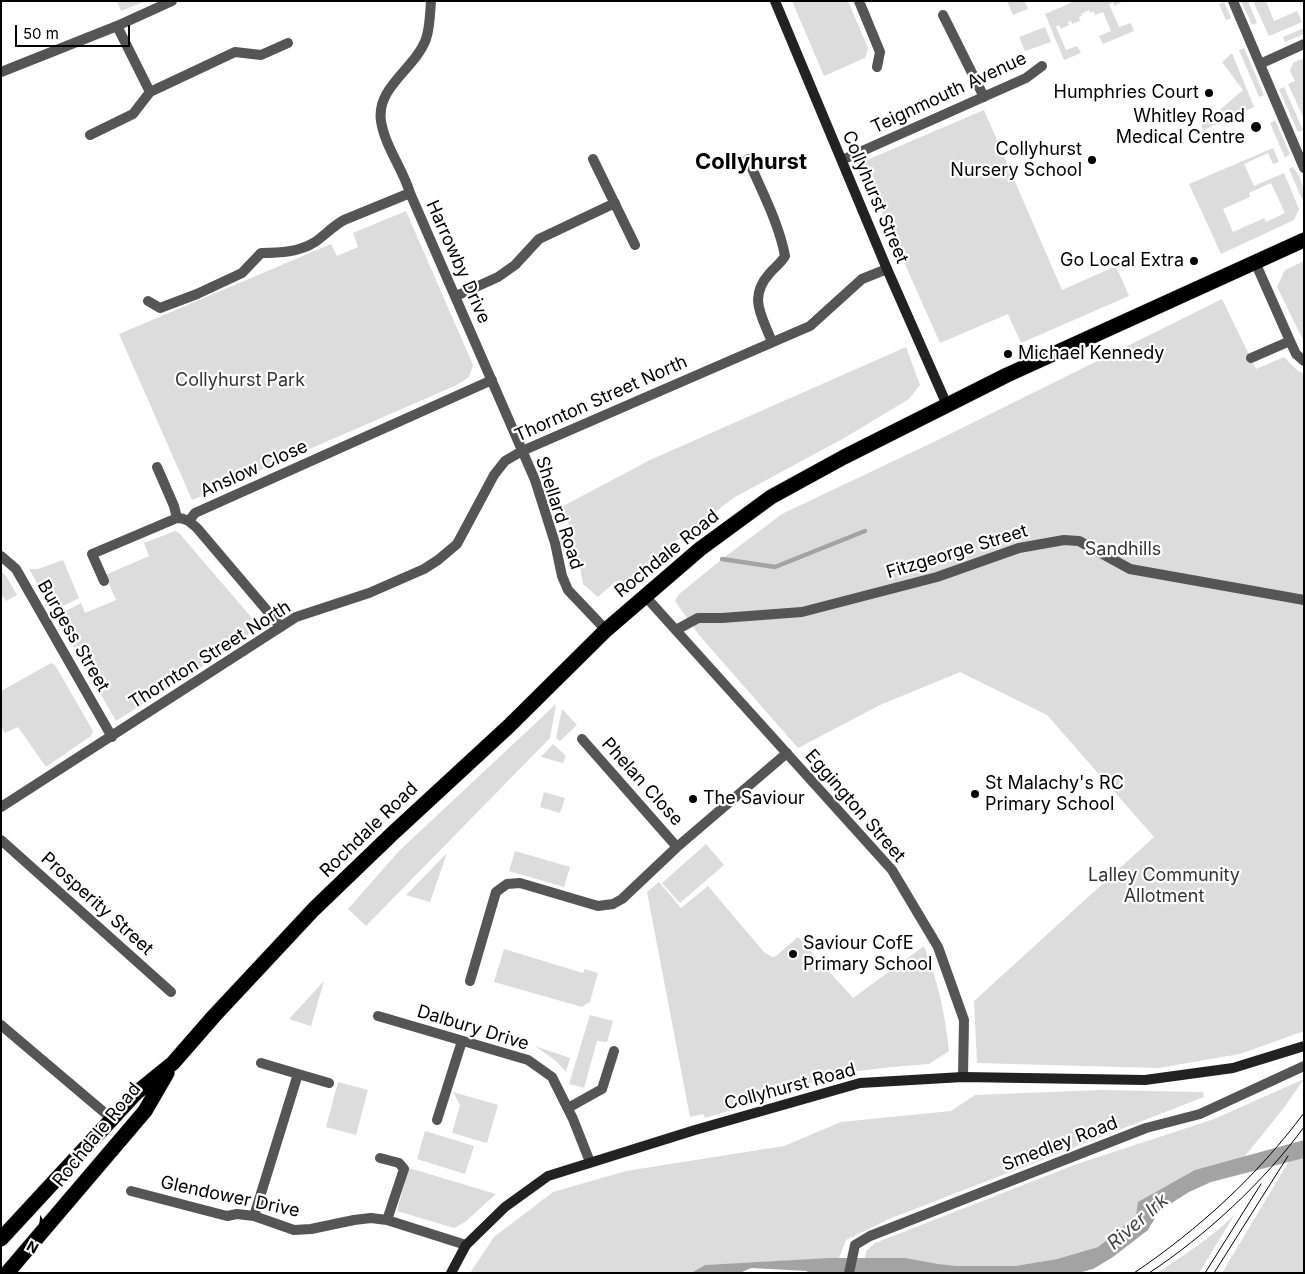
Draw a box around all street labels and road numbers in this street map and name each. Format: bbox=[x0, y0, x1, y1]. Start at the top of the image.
street label: Teignmouth Avenue bbox=[868, 48, 1030, 138]
street label: Collyhurst Street bbox=[837, 127, 913, 267]
street label: Harrowby Drive bbox=[421, 197, 495, 327]
street label: Thornton Street North bbox=[511, 351, 691, 447]
street label: Anslow Close bbox=[197, 436, 311, 502]
street label: Shellard Road bbox=[531, 454, 587, 572]
street label: Rochdale Road bbox=[611, 505, 723, 603]
street label: Fitzgeorge Street bbox=[884, 520, 1030, 584]
street label: Burgess Street bbox=[32, 576, 114, 696]
street label: Thornton Street North bbox=[125, 596, 295, 714]
street label: Phelan Close bbox=[597, 733, 687, 831]
street label: Eggington Street bbox=[800, 745, 910, 867]
street label: Rochdale Road bbox=[316, 778, 422, 882]
street label: Prosperity Street bbox=[36, 848, 158, 960]
street label: Dalbury Drive bbox=[414, 1001, 532, 1055]
street label: Collyhurst Road bbox=[722, 1059, 858, 1115]
street label: Rochdale Road bbox=[48, 1079, 146, 1191]
street label: Smedley Road bbox=[999, 1112, 1121, 1176]
street label: Glendower Drive bbox=[158, 1172, 302, 1222]

